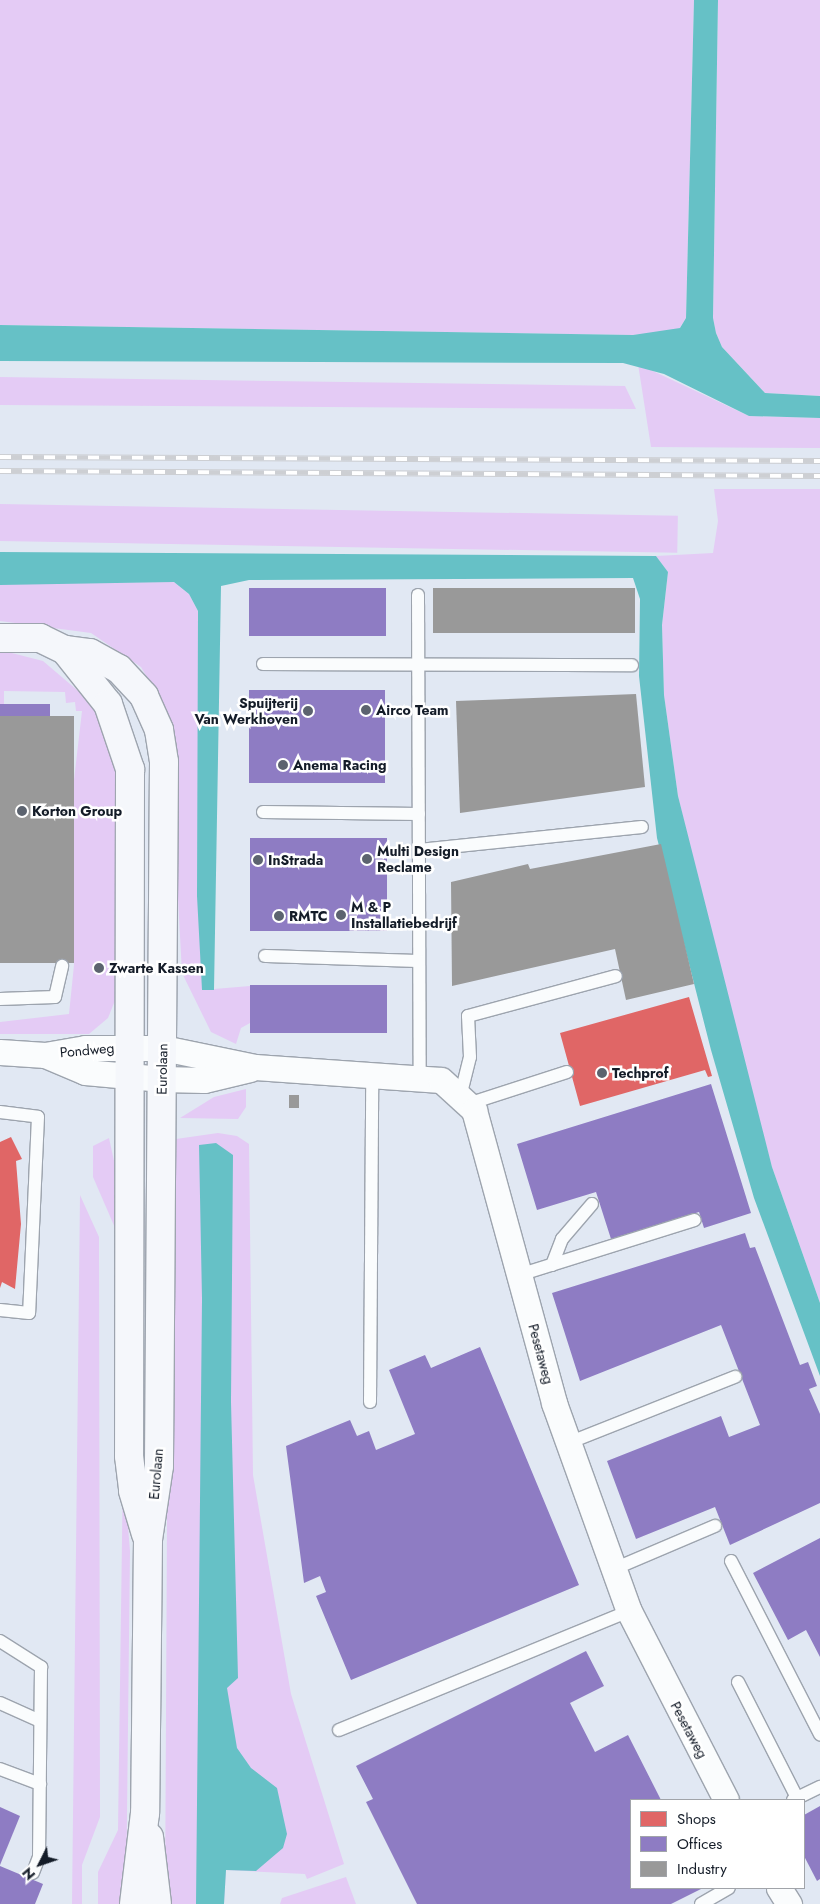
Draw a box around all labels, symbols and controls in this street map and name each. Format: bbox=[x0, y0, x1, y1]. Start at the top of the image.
place label: Spuijterij Van Werkhoven bbox=[194, 695, 298, 728]
place label: Airco Team bbox=[376, 702, 449, 718]
marker: Airco Team bbox=[360, 704, 372, 716]
marker: Spuijterij Van Werkhoven bbox=[302, 705, 314, 717]
place label: Anema Racing bbox=[293, 757, 387, 773]
marker: Anema Racing bbox=[277, 759, 289, 771]
place label: Korton Group bbox=[32, 803, 122, 819]
marker: Korton Group bbox=[16, 805, 28, 817]
place label: Multi Design Reclame bbox=[377, 843, 459, 876]
place label: InStrada bbox=[268, 852, 323, 868]
marker: Multi Design Reclame bbox=[361, 853, 373, 865]
marker: InStrada bbox=[252, 854, 264, 866]
place label: M & P Installatiebedrijf bbox=[351, 899, 457, 932]
place label: RMTC bbox=[289, 908, 327, 924]
marker: M & P Installatiebedrijf bbox=[335, 909, 347, 921]
marker: RMTC bbox=[273, 910, 285, 922]
place label: Zwarte Kassen bbox=[109, 960, 204, 976]
marker: Zwarte Kassen bbox=[93, 962, 105, 974]
street label: Pondweg bbox=[59, 1039, 115, 1061]
street label: Eurolaan bbox=[153, 1043, 171, 1095]
place label: Techprof bbox=[612, 1065, 669, 1081]
marker: Techprof bbox=[596, 1067, 608, 1079]
street label: Pesetaweg bbox=[525, 1322, 557, 1386]
street label: Eurolaan bbox=[145, 1448, 167, 1500]
street label: Pesetaweg bbox=[667, 1699, 711, 1761]
legend bbox=[630, 1799, 805, 1889]
text: Shops bbox=[677, 1808, 716, 1830]
text: Offices bbox=[677, 1833, 722, 1855]
north arrow bbox=[15, 1839, 65, 1889]
text: Industry bbox=[677, 1858, 727, 1880]
text: N bbox=[17, 1863, 40, 1885]

